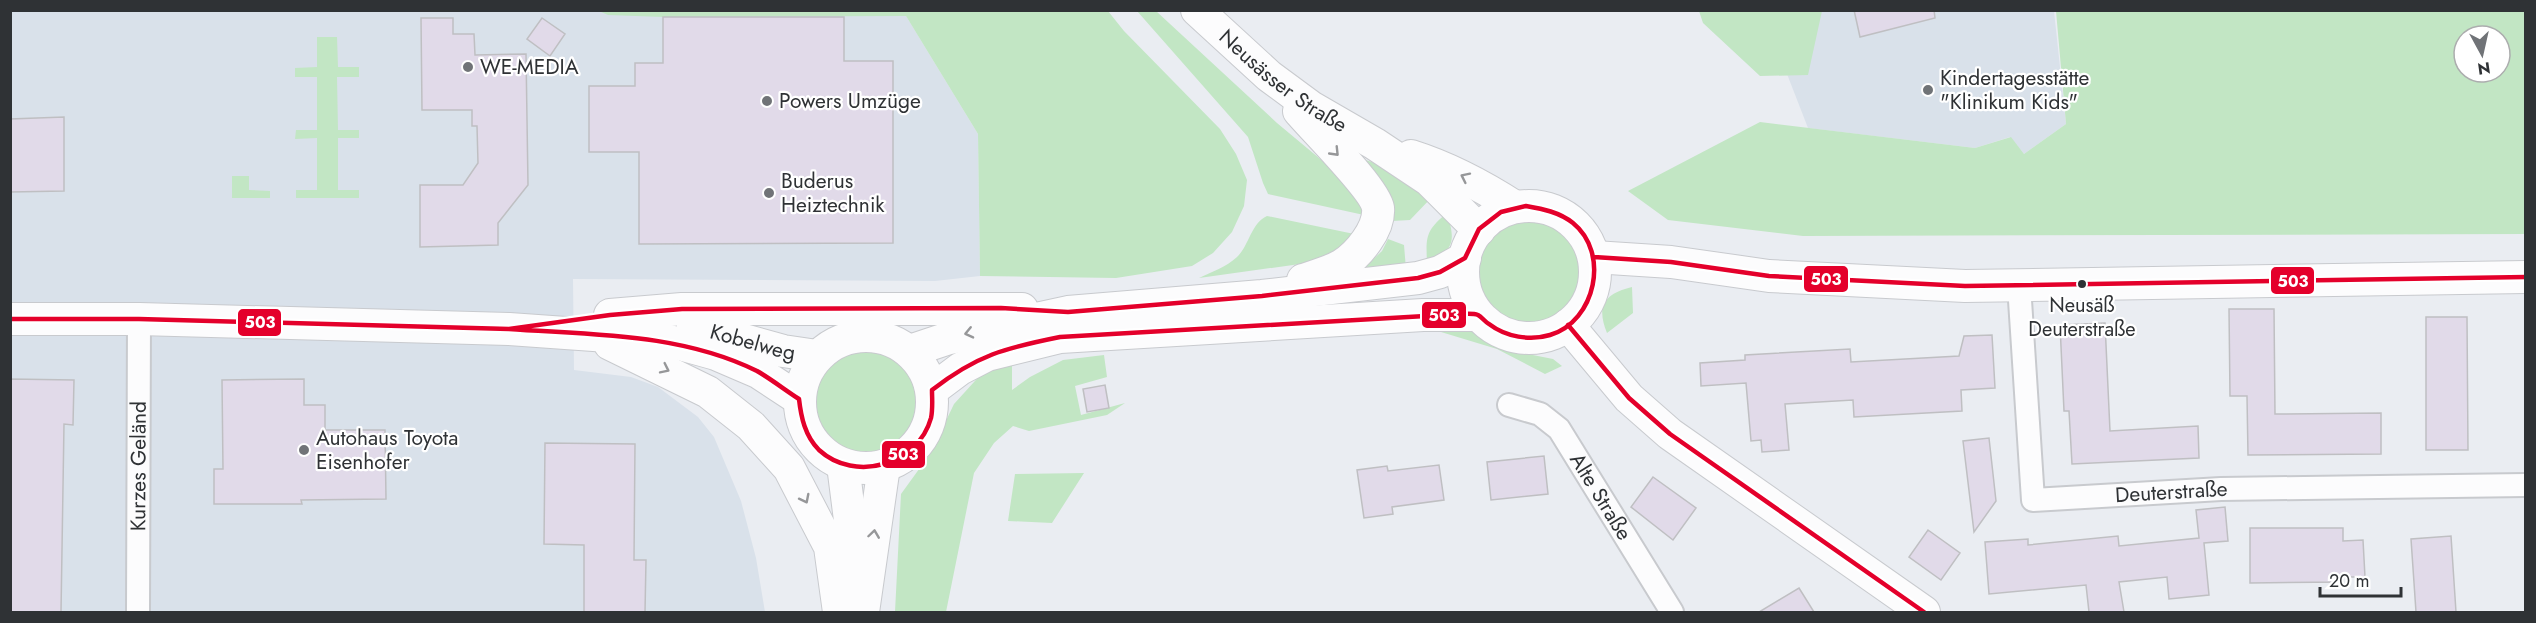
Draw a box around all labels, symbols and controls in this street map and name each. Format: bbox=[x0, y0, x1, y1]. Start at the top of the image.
street label: Neusässer Straße bbox=[1212, 22, 1353, 140]
north arrow bbox=[2452, 24, 2512, 84]
place label: WE-MEDIA bbox=[480, 52, 579, 82]
text: N bbox=[2476, 56, 2492, 81]
marker: WE-MEDIA bbox=[461, 60, 475, 74]
place label: Kindertagesstätte "Klinikum Kids" bbox=[1940, 63, 2089, 117]
marker: Kindertagesstätte "Klinikum Kids" bbox=[1921, 83, 1935, 97]
place label: Powers Umzüge bbox=[779, 86, 921, 116]
marker: Powers Umzüge bbox=[760, 94, 774, 108]
one-way arrow bbox=[1328, 146, 1339, 156]
place label: Buderus Heiztechnik bbox=[781, 166, 885, 220]
one-way arrow bbox=[1460, 172, 1471, 184]
marker: Buderus Heiztechnik bbox=[762, 186, 776, 200]
line badge: 503 bbox=[1803, 265, 1849, 293]
line badge: 503 bbox=[2270, 266, 2315, 295]
text: 503 bbox=[1811, 268, 1841, 291]
text: 503 bbox=[2278, 270, 2308, 293]
marker: Neusäß Deuterstraße bbox=[2076, 278, 2088, 290]
place label: Neusäß Deuterstraße bbox=[2028, 291, 2136, 344]
line badge: 503 bbox=[1421, 301, 1467, 329]
text: 503 bbox=[1429, 304, 1459, 327]
line badge: 503 bbox=[237, 308, 282, 337]
text: 503 bbox=[245, 311, 275, 334]
street label: Kobelweg bbox=[707, 316, 797, 368]
one-way arrow bbox=[965, 326, 975, 339]
one-way arrow bbox=[658, 362, 669, 374]
street label: Kurzes Geländ bbox=[123, 401, 154, 531]
place label: Autohaus Toyota Eisenhofer bbox=[316, 423, 458, 477]
line badge: 503 bbox=[881, 440, 926, 469]
marker: Autohaus Toyota Eisenhofer bbox=[297, 443, 311, 457]
text: 503 bbox=[888, 443, 918, 466]
street label: Alte Straße bbox=[1562, 447, 1639, 546]
street label: Deuterstraße bbox=[2114, 474, 2228, 510]
one-way arrow bbox=[798, 492, 809, 503]
one-way arrow bbox=[868, 529, 880, 538]
scale bar bbox=[2320, 560, 2401, 598]
text: 20 m bbox=[2329, 568, 2369, 594]

